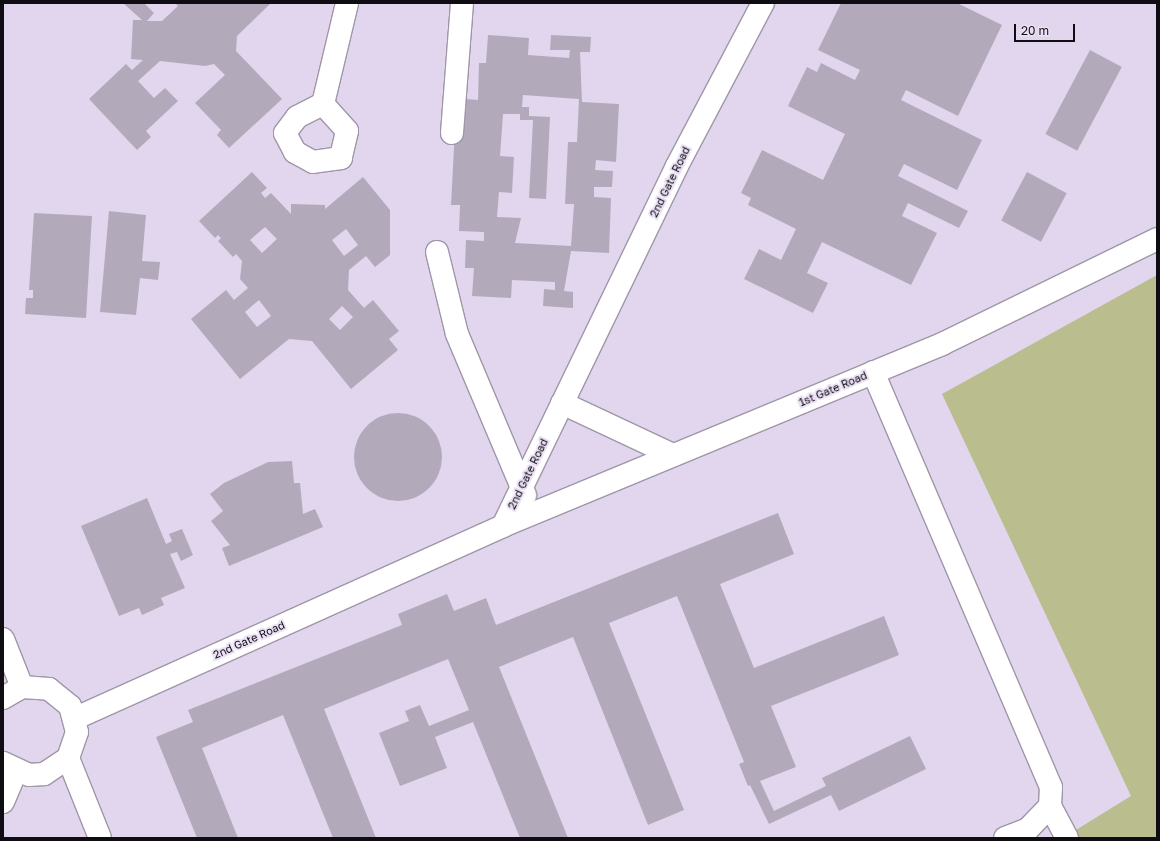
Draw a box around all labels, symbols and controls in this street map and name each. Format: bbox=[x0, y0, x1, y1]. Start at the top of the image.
scale bar bbox=[1016, 16, 1077, 42]
text: 20 m bbox=[1021, 23, 1049, 38]
street label: 2nd Gate Road bbox=[647, 145, 693, 219]
street label: 1st Gate Road bbox=[797, 369, 869, 409]
street label: 2nd Gate Road bbox=[505, 437, 551, 511]
street label: 2nd Gate Road bbox=[211, 618, 287, 662]

